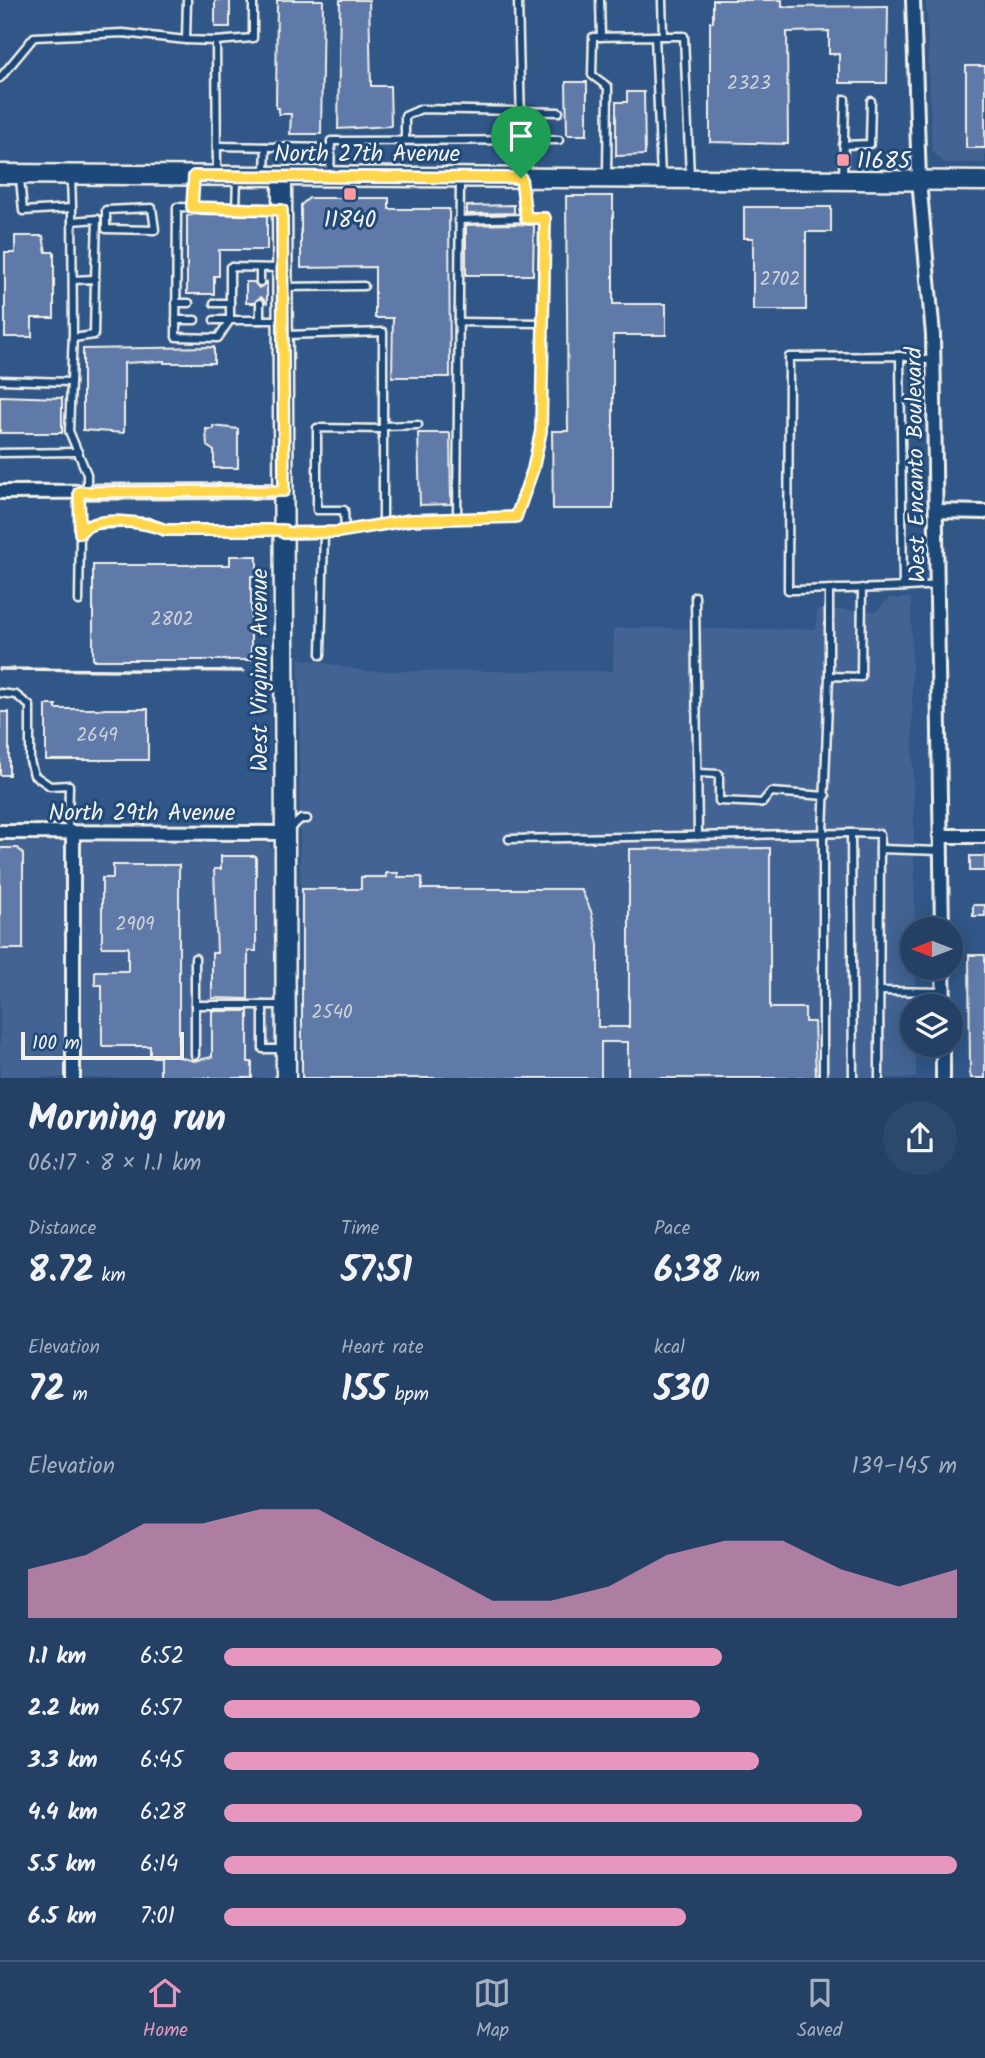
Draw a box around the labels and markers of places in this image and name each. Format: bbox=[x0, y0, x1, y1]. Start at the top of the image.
pin bbox=[491, 106, 551, 178]
place label: 11685 bbox=[857, 144, 912, 180]
marker: 11685 bbox=[835, 152, 851, 168]
marker: 11840 bbox=[342, 186, 358, 202]
place label: 11840 bbox=[324, 203, 376, 239]

